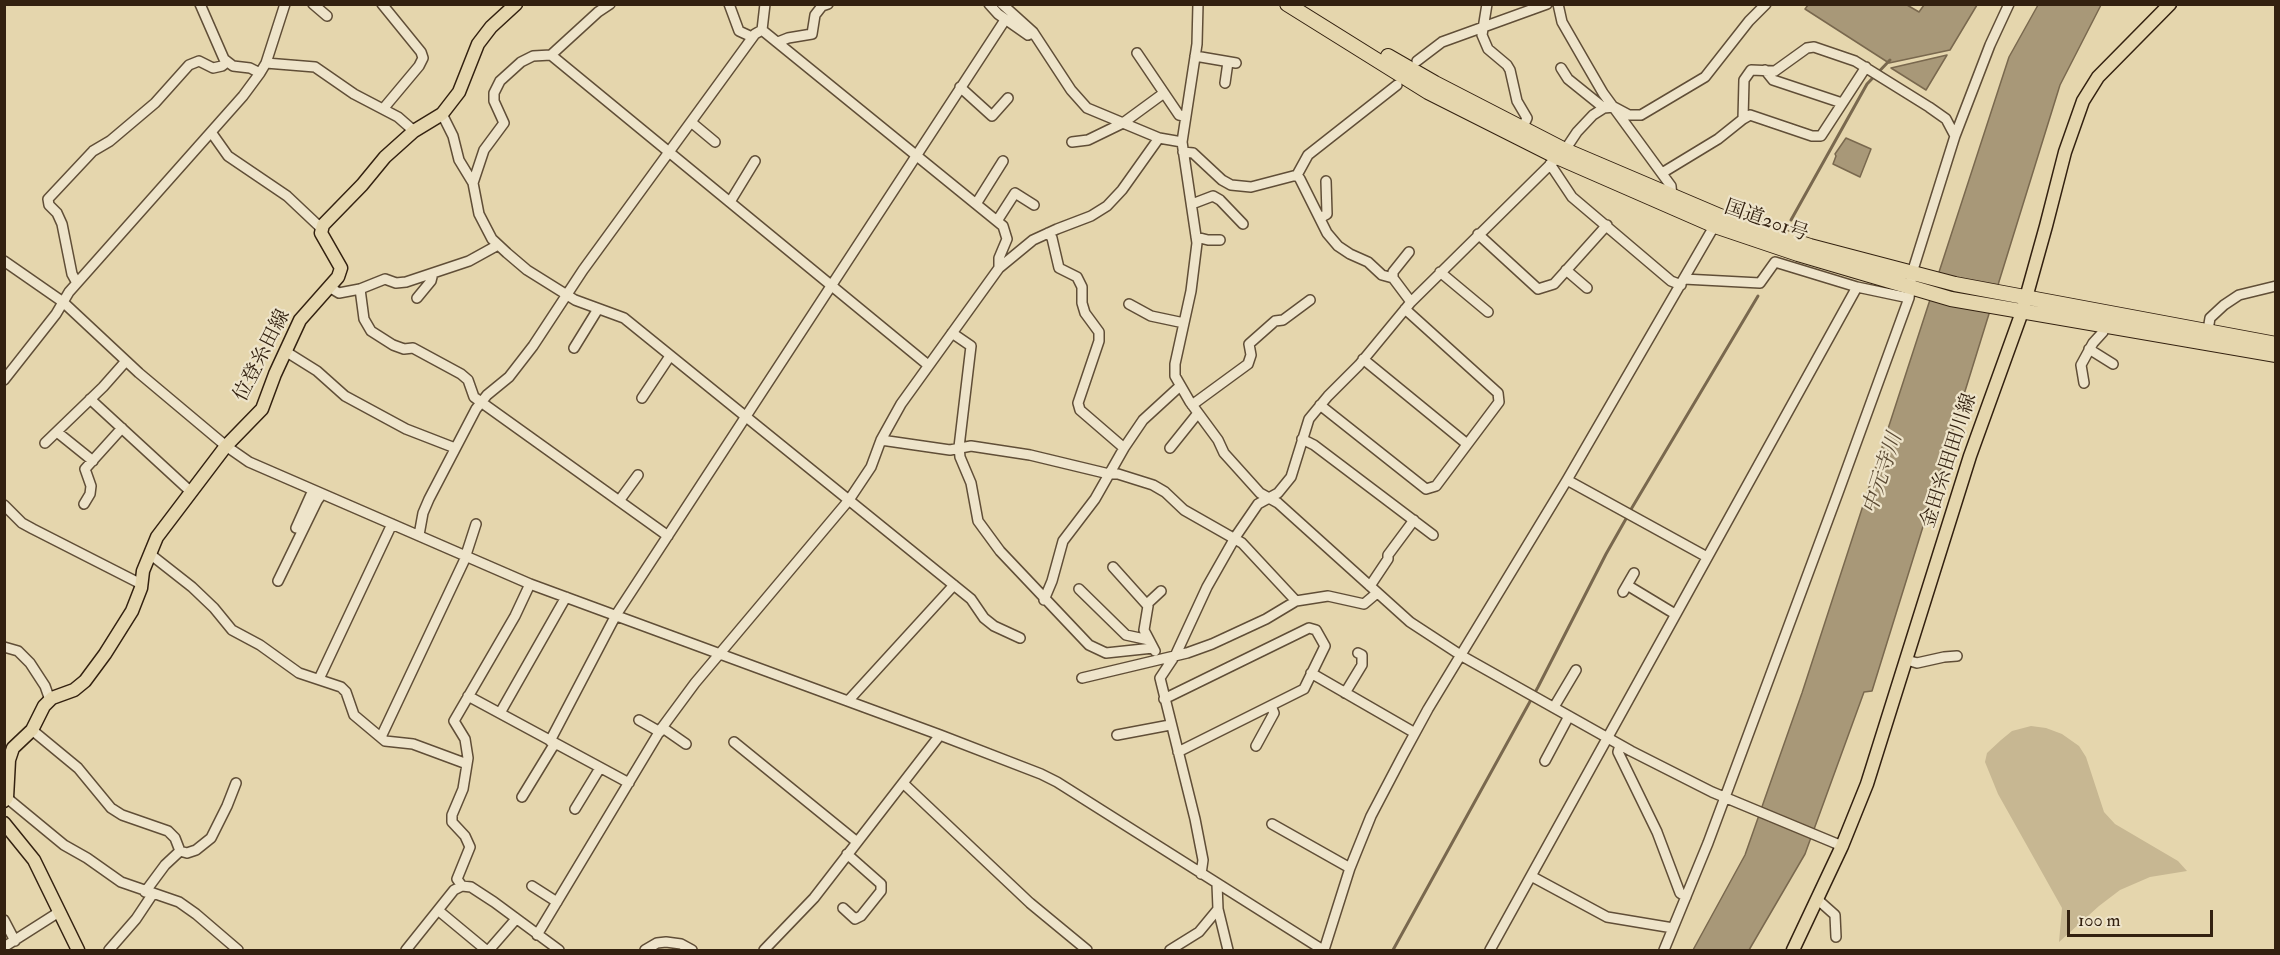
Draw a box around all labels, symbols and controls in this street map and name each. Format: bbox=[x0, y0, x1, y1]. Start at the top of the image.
street label: 国道201号 bbox=[1721, 196, 1811, 248]
street label: 位登糸田線 bbox=[230, 306, 296, 406]
street label: 金田糸田田川線 bbox=[1917, 391, 1983, 531]
water label: 中元寺川 bbox=[1859, 430, 1909, 518]
scale bar bbox=[2070, 898, 2216, 936]
text: 100 m bbox=[2078, 909, 2121, 932]

